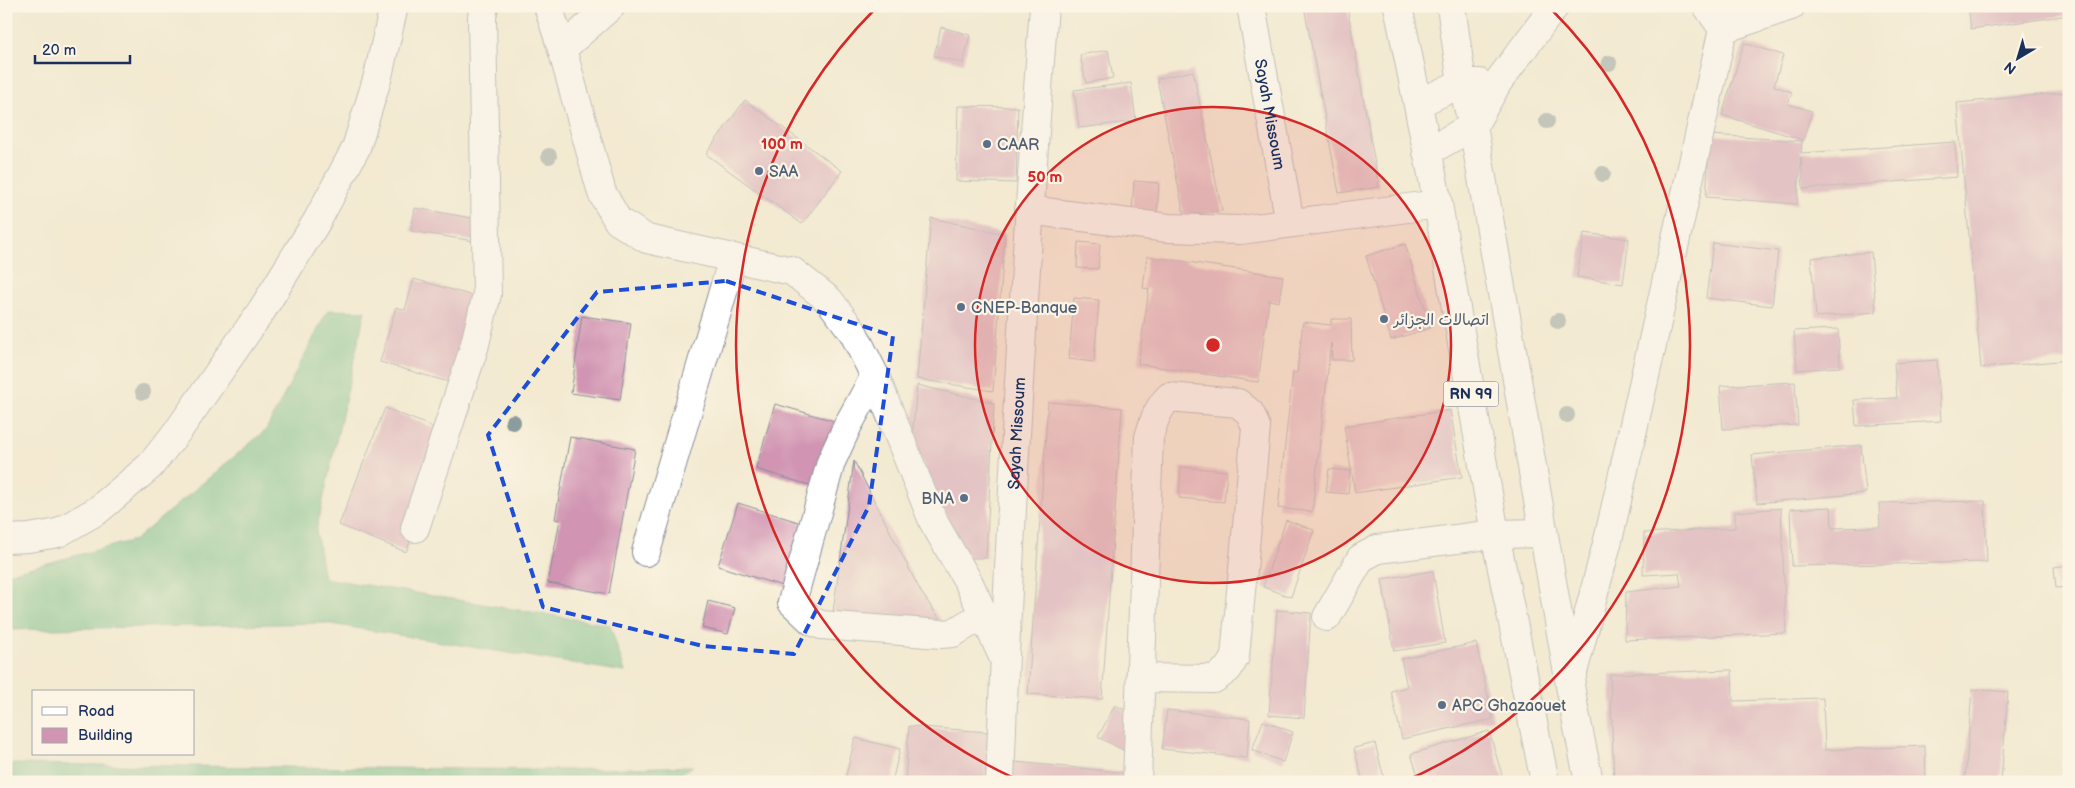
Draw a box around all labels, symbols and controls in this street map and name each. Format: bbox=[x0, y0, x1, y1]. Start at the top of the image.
scale bar bbox=[35, 32, 130, 64]
north arrow bbox=[1992, 32, 2042, 82]
text: 20 m bbox=[42, 41, 76, 60]
street label: Sayah Missoum bbox=[1250, 58, 1288, 171]
text: N bbox=[2001, 58, 2020, 78]
text: 100 m bbox=[761, 135, 803, 154]
place label: CAAR bbox=[997, 136, 1039, 155]
marker: CAAR bbox=[981, 138, 993, 150]
place label: SAA bbox=[769, 163, 798, 182]
marker: SAA bbox=[753, 165, 765, 177]
text: 50 m bbox=[1028, 168, 1063, 187]
place label: CNEP-Banque bbox=[971, 299, 1078, 318]
marker: CNEP-Banque bbox=[955, 301, 967, 313]
place label: اتصالات الجزائر bbox=[1392, 311, 1489, 330]
marker: اتصالات الجزائر bbox=[1378, 313, 1390, 325]
centre of rings bbox=[1204, 336, 1222, 354]
street label: Sayah Missoum bbox=[1005, 377, 1030, 490]
road number: RN 99 bbox=[1444, 382, 1498, 406]
place label: BNA bbox=[921, 490, 954, 509]
marker: BNA bbox=[958, 492, 970, 504]
legend bbox=[32, 690, 195, 756]
place label: APC Ghazaouet bbox=[1452, 697, 1566, 716]
marker: APC Ghazaouet bbox=[1436, 699, 1448, 711]
text: Road bbox=[78, 702, 114, 721]
text: Building bbox=[78, 726, 133, 745]

